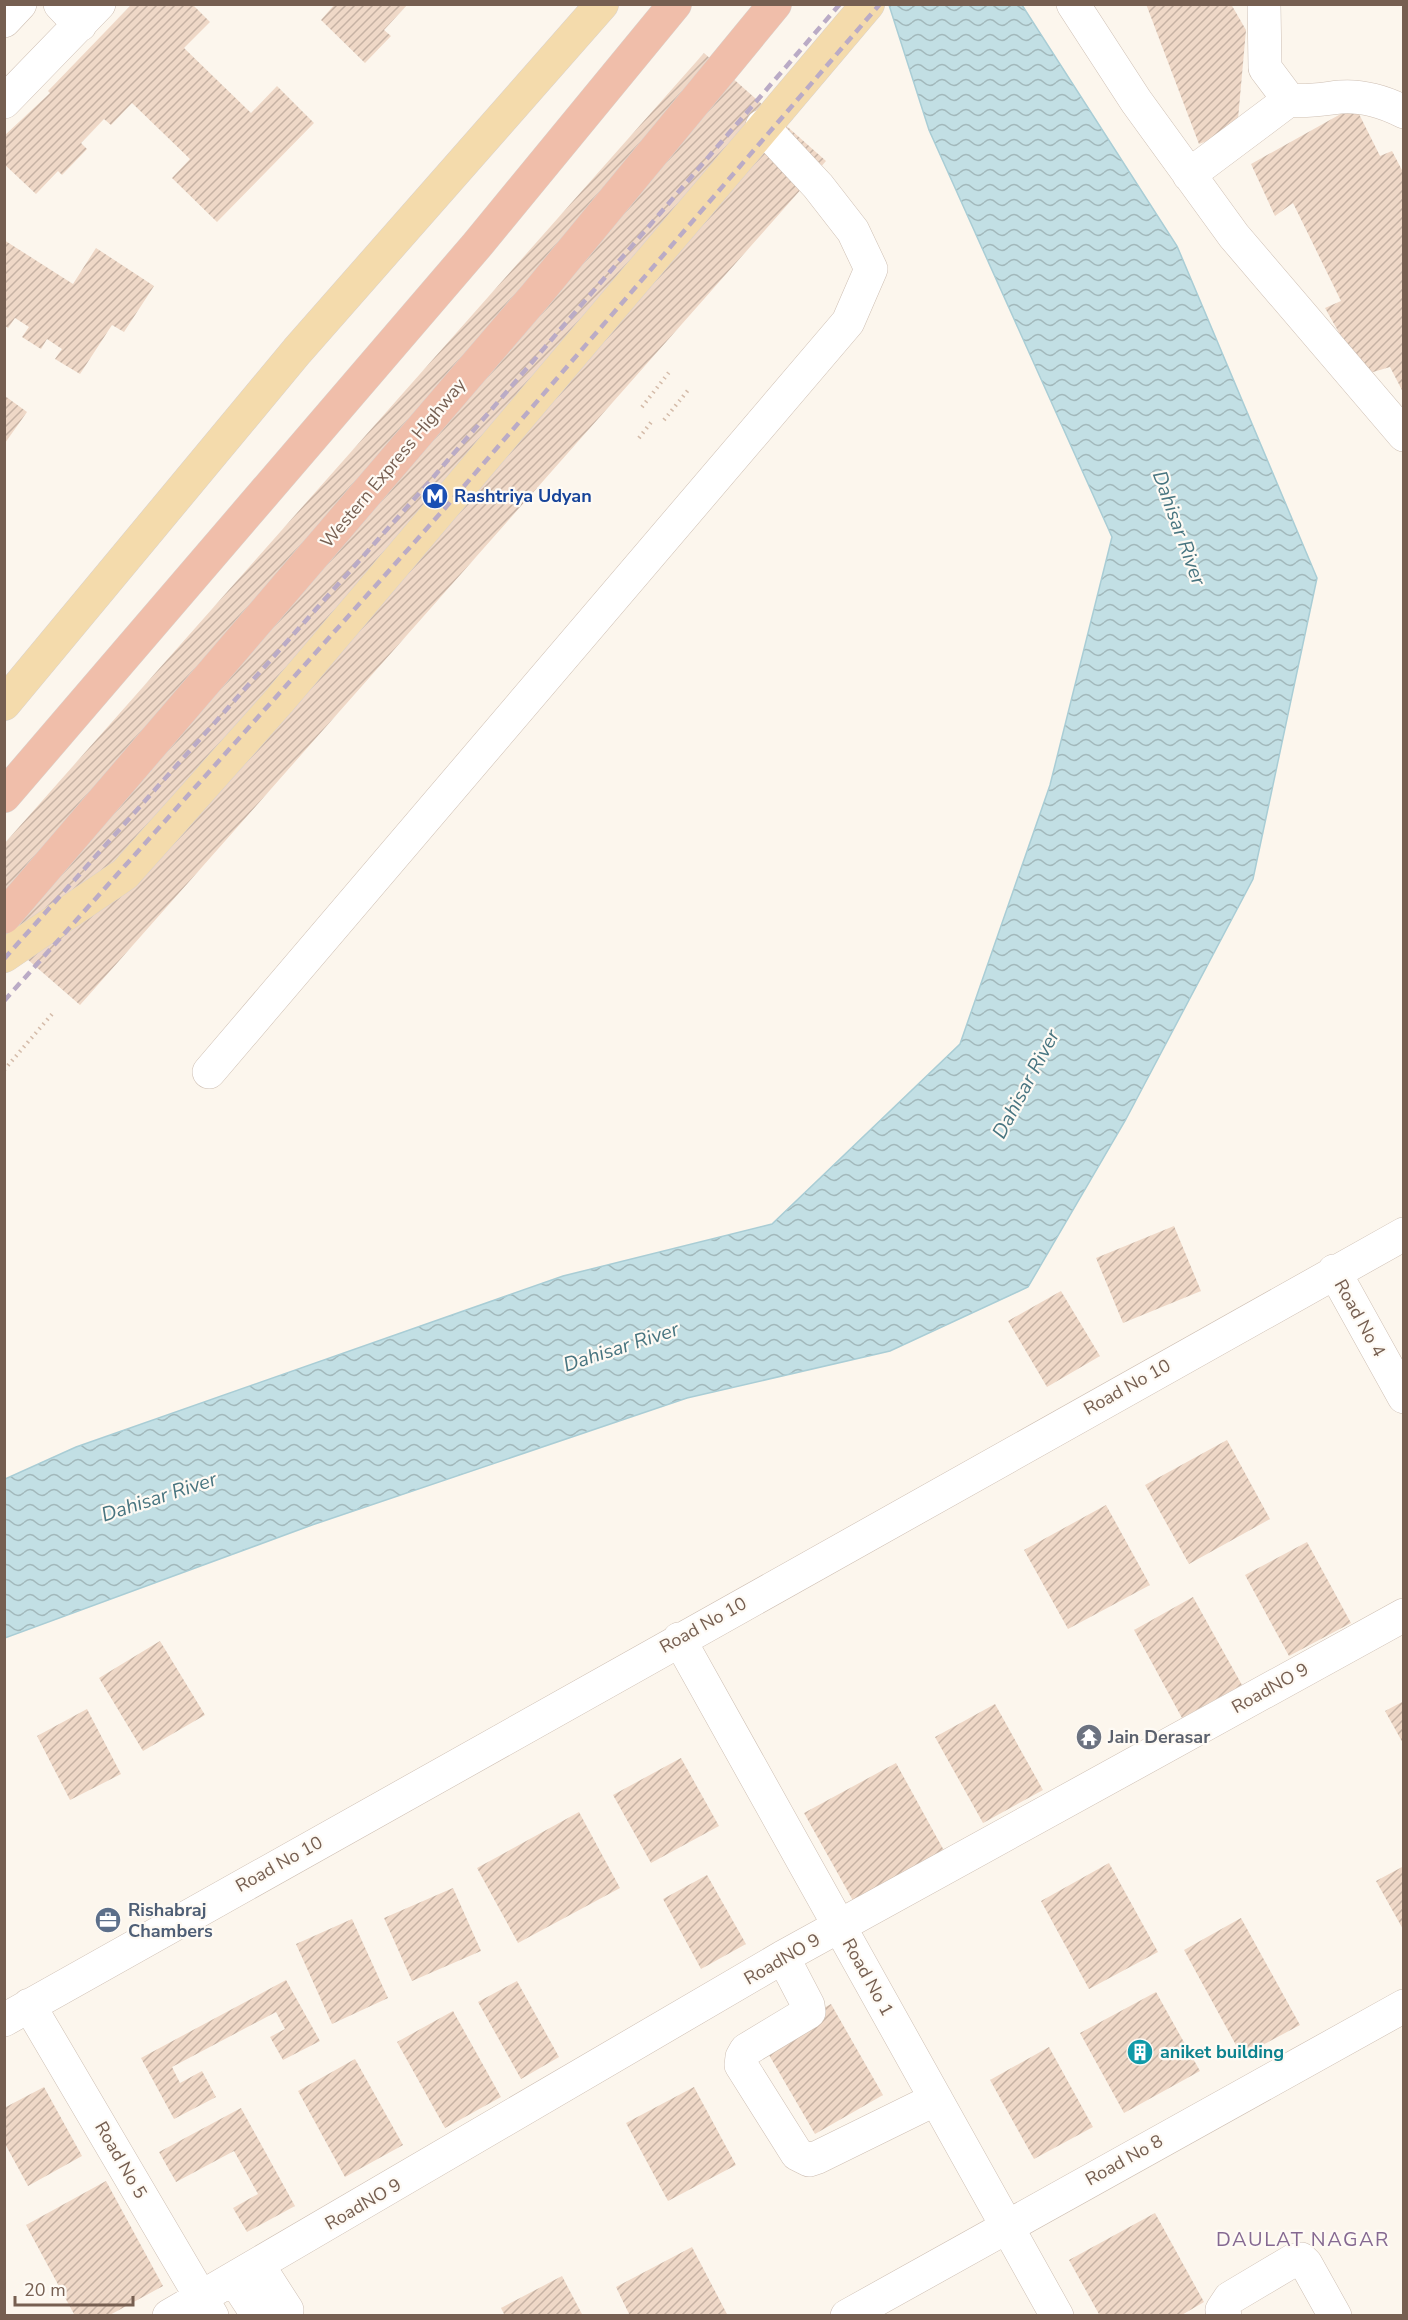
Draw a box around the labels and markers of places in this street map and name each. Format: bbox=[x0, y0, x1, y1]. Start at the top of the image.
metro station icon: Rashtriya Udyan bbox=[420, 481, 450, 511]
place label: Rashtriya Udyan bbox=[454, 484, 592, 508]
temple icon: Jain Derasar bbox=[1074, 1722, 1104, 1752]
place label: Jain Derasar bbox=[1107, 1725, 1210, 1749]
place label: Rishabraj Chambers bbox=[128, 1898, 213, 1943]
office icon: Rishabraj Chambers bbox=[93, 1905, 123, 1935]
building icon: aniket building bbox=[1125, 2037, 1155, 2067]
place label: aniket building bbox=[1160, 2040, 1284, 2064]

